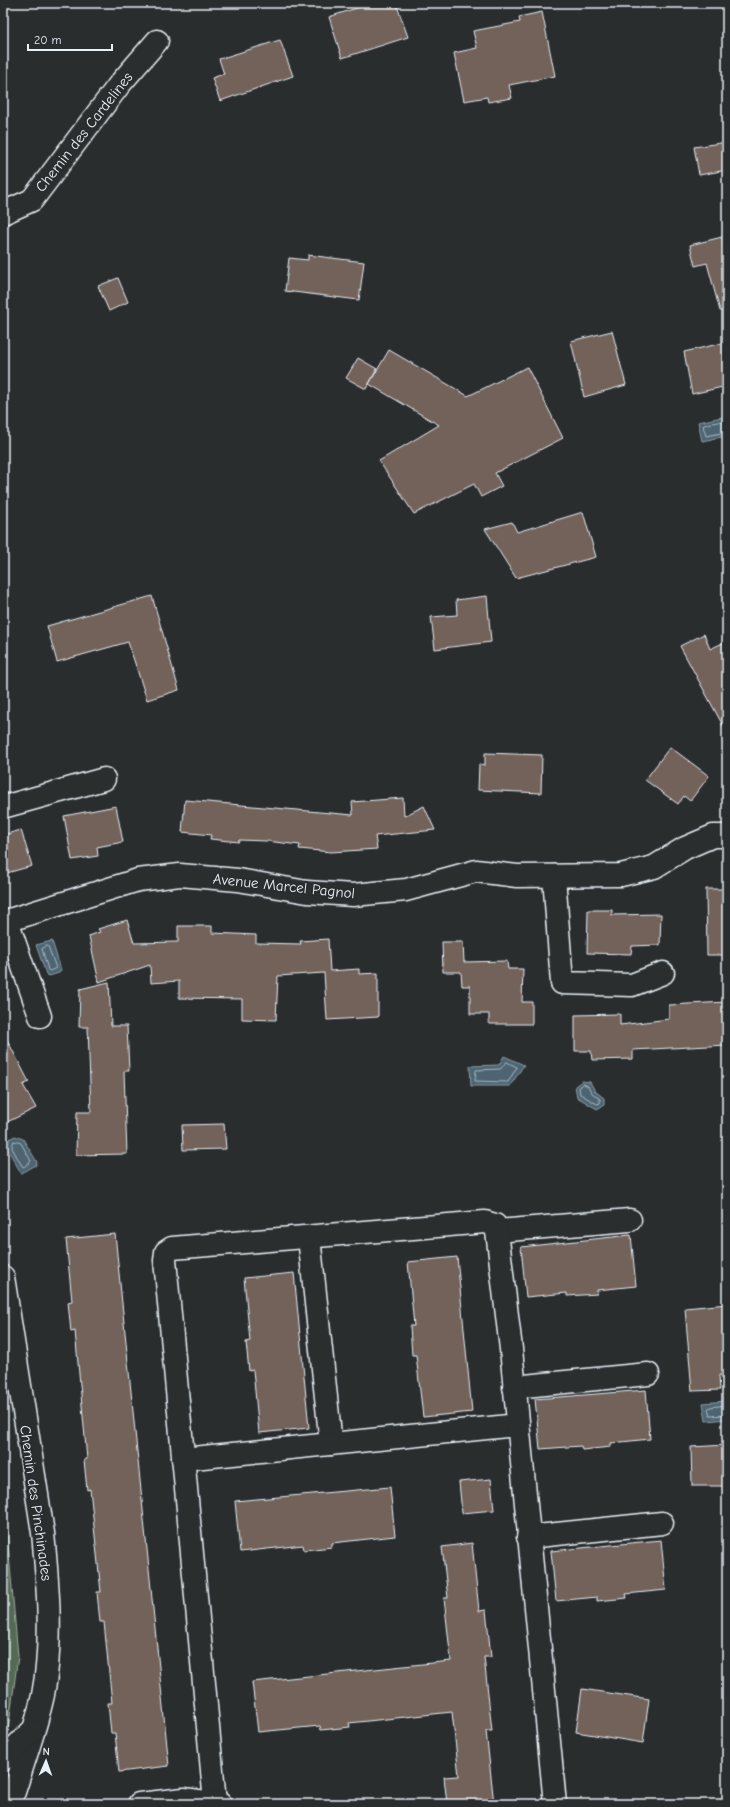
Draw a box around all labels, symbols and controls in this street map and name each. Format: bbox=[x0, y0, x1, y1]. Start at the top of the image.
scale bar bbox=[28, 26, 112, 52]
text: 20 m bbox=[34, 33, 62, 47]
street label: Chemin des Cardelines bbox=[32, 68, 136, 196]
street label: Avenue Marcel Pagnol bbox=[212, 870, 356, 902]
street label: Chemin des Pinchinades bbox=[16, 1424, 56, 1582]
north arrow bbox=[26, 1741, 66, 1781]
text: N bbox=[43, 1745, 50, 1758]

